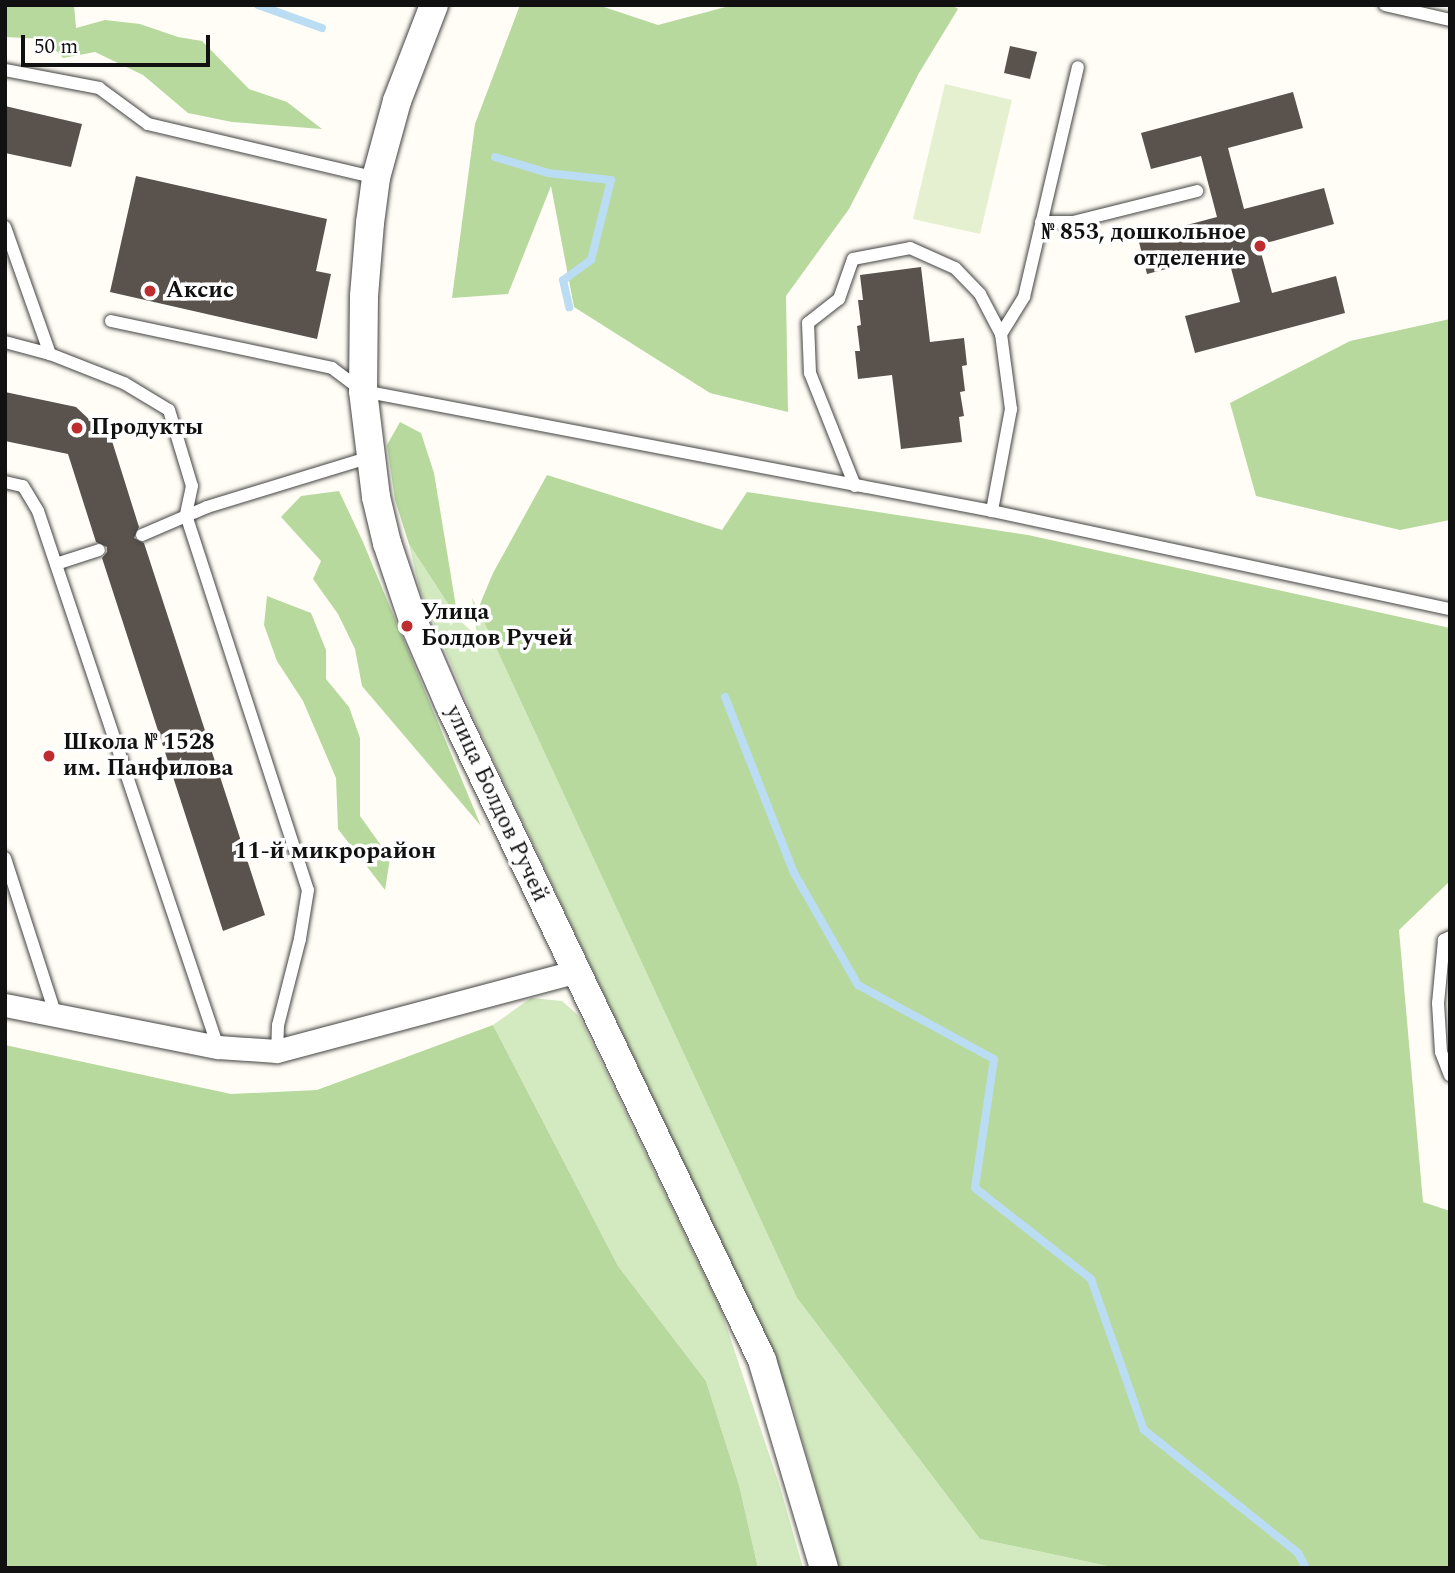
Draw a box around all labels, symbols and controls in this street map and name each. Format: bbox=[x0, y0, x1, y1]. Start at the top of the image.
scale bar bbox=[24, 21, 214, 65]
text: 50 m bbox=[34, 31, 78, 63]
place label: № 853, дошкольное отделение bbox=[1041, 219, 1246, 273]
marker: № 853, дошкольное отделение bbox=[1252, 238, 1268, 254]
place label: Аксис bbox=[166, 277, 234, 305]
marker: Аксис bbox=[140, 281, 160, 301]
place label: Продукты bbox=[91, 414, 203, 442]
marker: Продукты bbox=[69, 420, 85, 436]
place label: Улица Болдов Ручей bbox=[421, 599, 573, 653]
marker: Улица Болдов Ручей bbox=[399, 618, 415, 634]
street label: улица Болдов Ручей bbox=[438, 701, 554, 907]
place label: Школа № 1528 им. Панфилова bbox=[63, 729, 233, 783]
marker: Школа № 1528 им. Панфилова bbox=[41, 748, 57, 764]
district label: 11-й микрорайон bbox=[234, 838, 436, 866]

